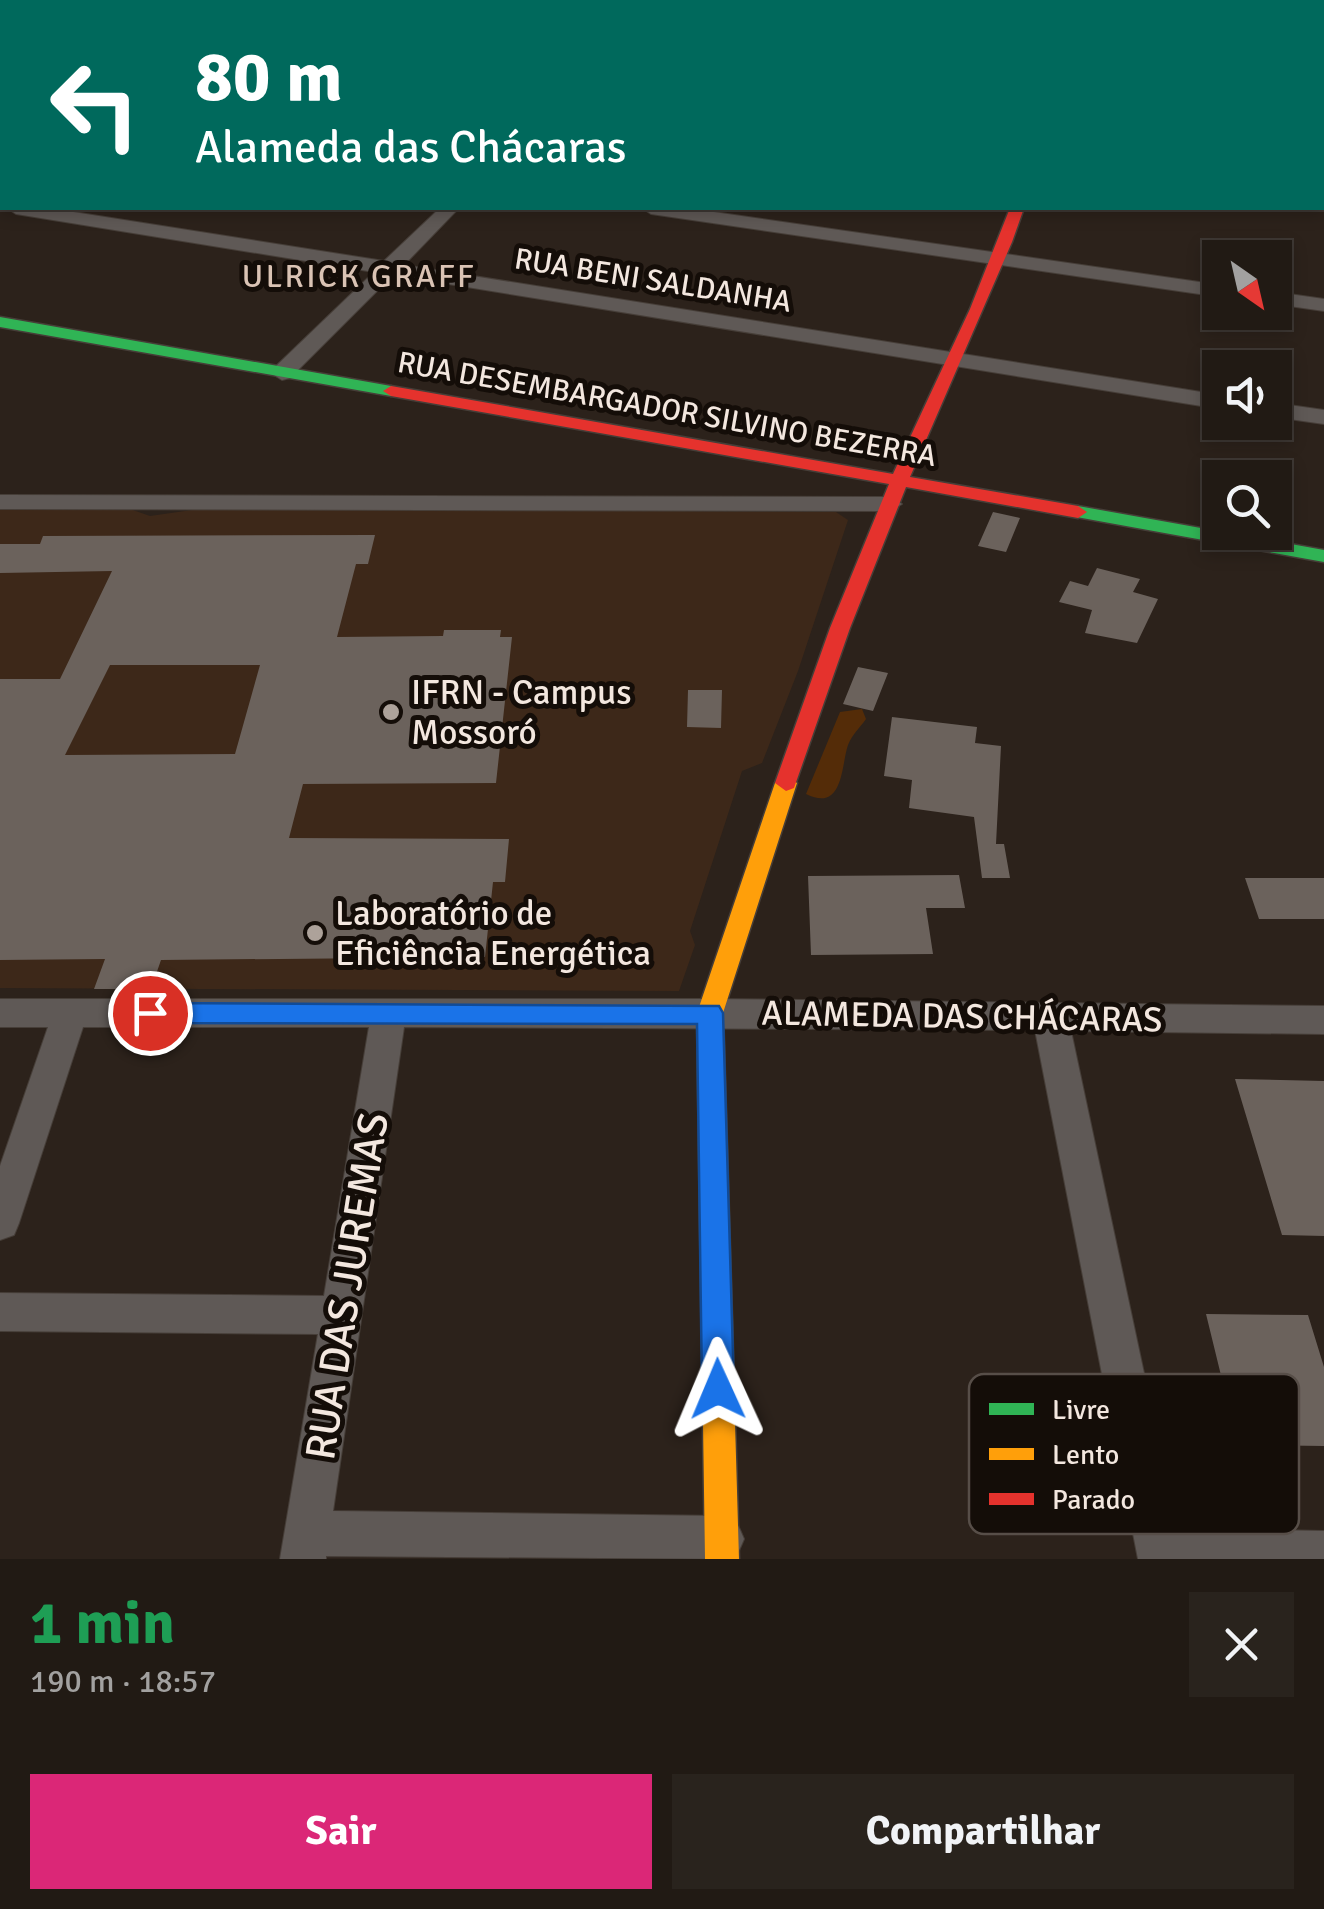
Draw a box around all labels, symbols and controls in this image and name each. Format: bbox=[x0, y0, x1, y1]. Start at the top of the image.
text: 80 m bbox=[195, 34, 343, 120]
icon: left bbox=[30, 40, 160, 170]
text: Alameda das Chácaras bbox=[195, 120, 626, 175]
street label: RUA BENI SALDANHA bbox=[512, 240, 794, 321]
north arrow bbox=[1202, 240, 1292, 330]
map controls bbox=[1202, 240, 1292, 550]
district label: ULRICK GRAFF bbox=[242, 257, 476, 296]
street label: RUA DESEMBARGADOR SILVINO BEZERRA bbox=[395, 344, 939, 475]
button: sound bbox=[1202, 350, 1292, 440]
button: search bbox=[1202, 460, 1292, 550]
place label: IFRN - Campus Mossoró bbox=[411, 671, 632, 754]
marker: IFRN - Campus Mossoró bbox=[380, 701, 402, 723]
place label: Laboratório de Eficiência Energética bbox=[335, 892, 651, 975]
marker: Laboratório de Eficiência Energética bbox=[304, 922, 326, 944]
pin bbox=[108, 971, 193, 1056]
icon: arrive bbox=[123, 986, 178, 1041]
street label: ALAMEDA DAS CHÁCARAS bbox=[761, 992, 1163, 1041]
street label: RUA DAS JUREMAS bbox=[295, 1109, 400, 1463]
position arrow bbox=[666, 1337, 770, 1441]
legend bbox=[969, 1374, 1299, 1534]
text: Livre bbox=[1052, 1393, 1110, 1427]
text: Lento bbox=[1052, 1438, 1119, 1472]
text: Parado bbox=[1052, 1483, 1135, 1517]
text: 1 min bbox=[30, 1587, 175, 1661]
button: close bbox=[1189, 1592, 1294, 1697]
text: 190 m · 18:57 bbox=[30, 1662, 216, 1701]
button: Sair bbox=[30, 1774, 652, 1889]
button: Compartilhar bbox=[672, 1774, 1294, 1889]

